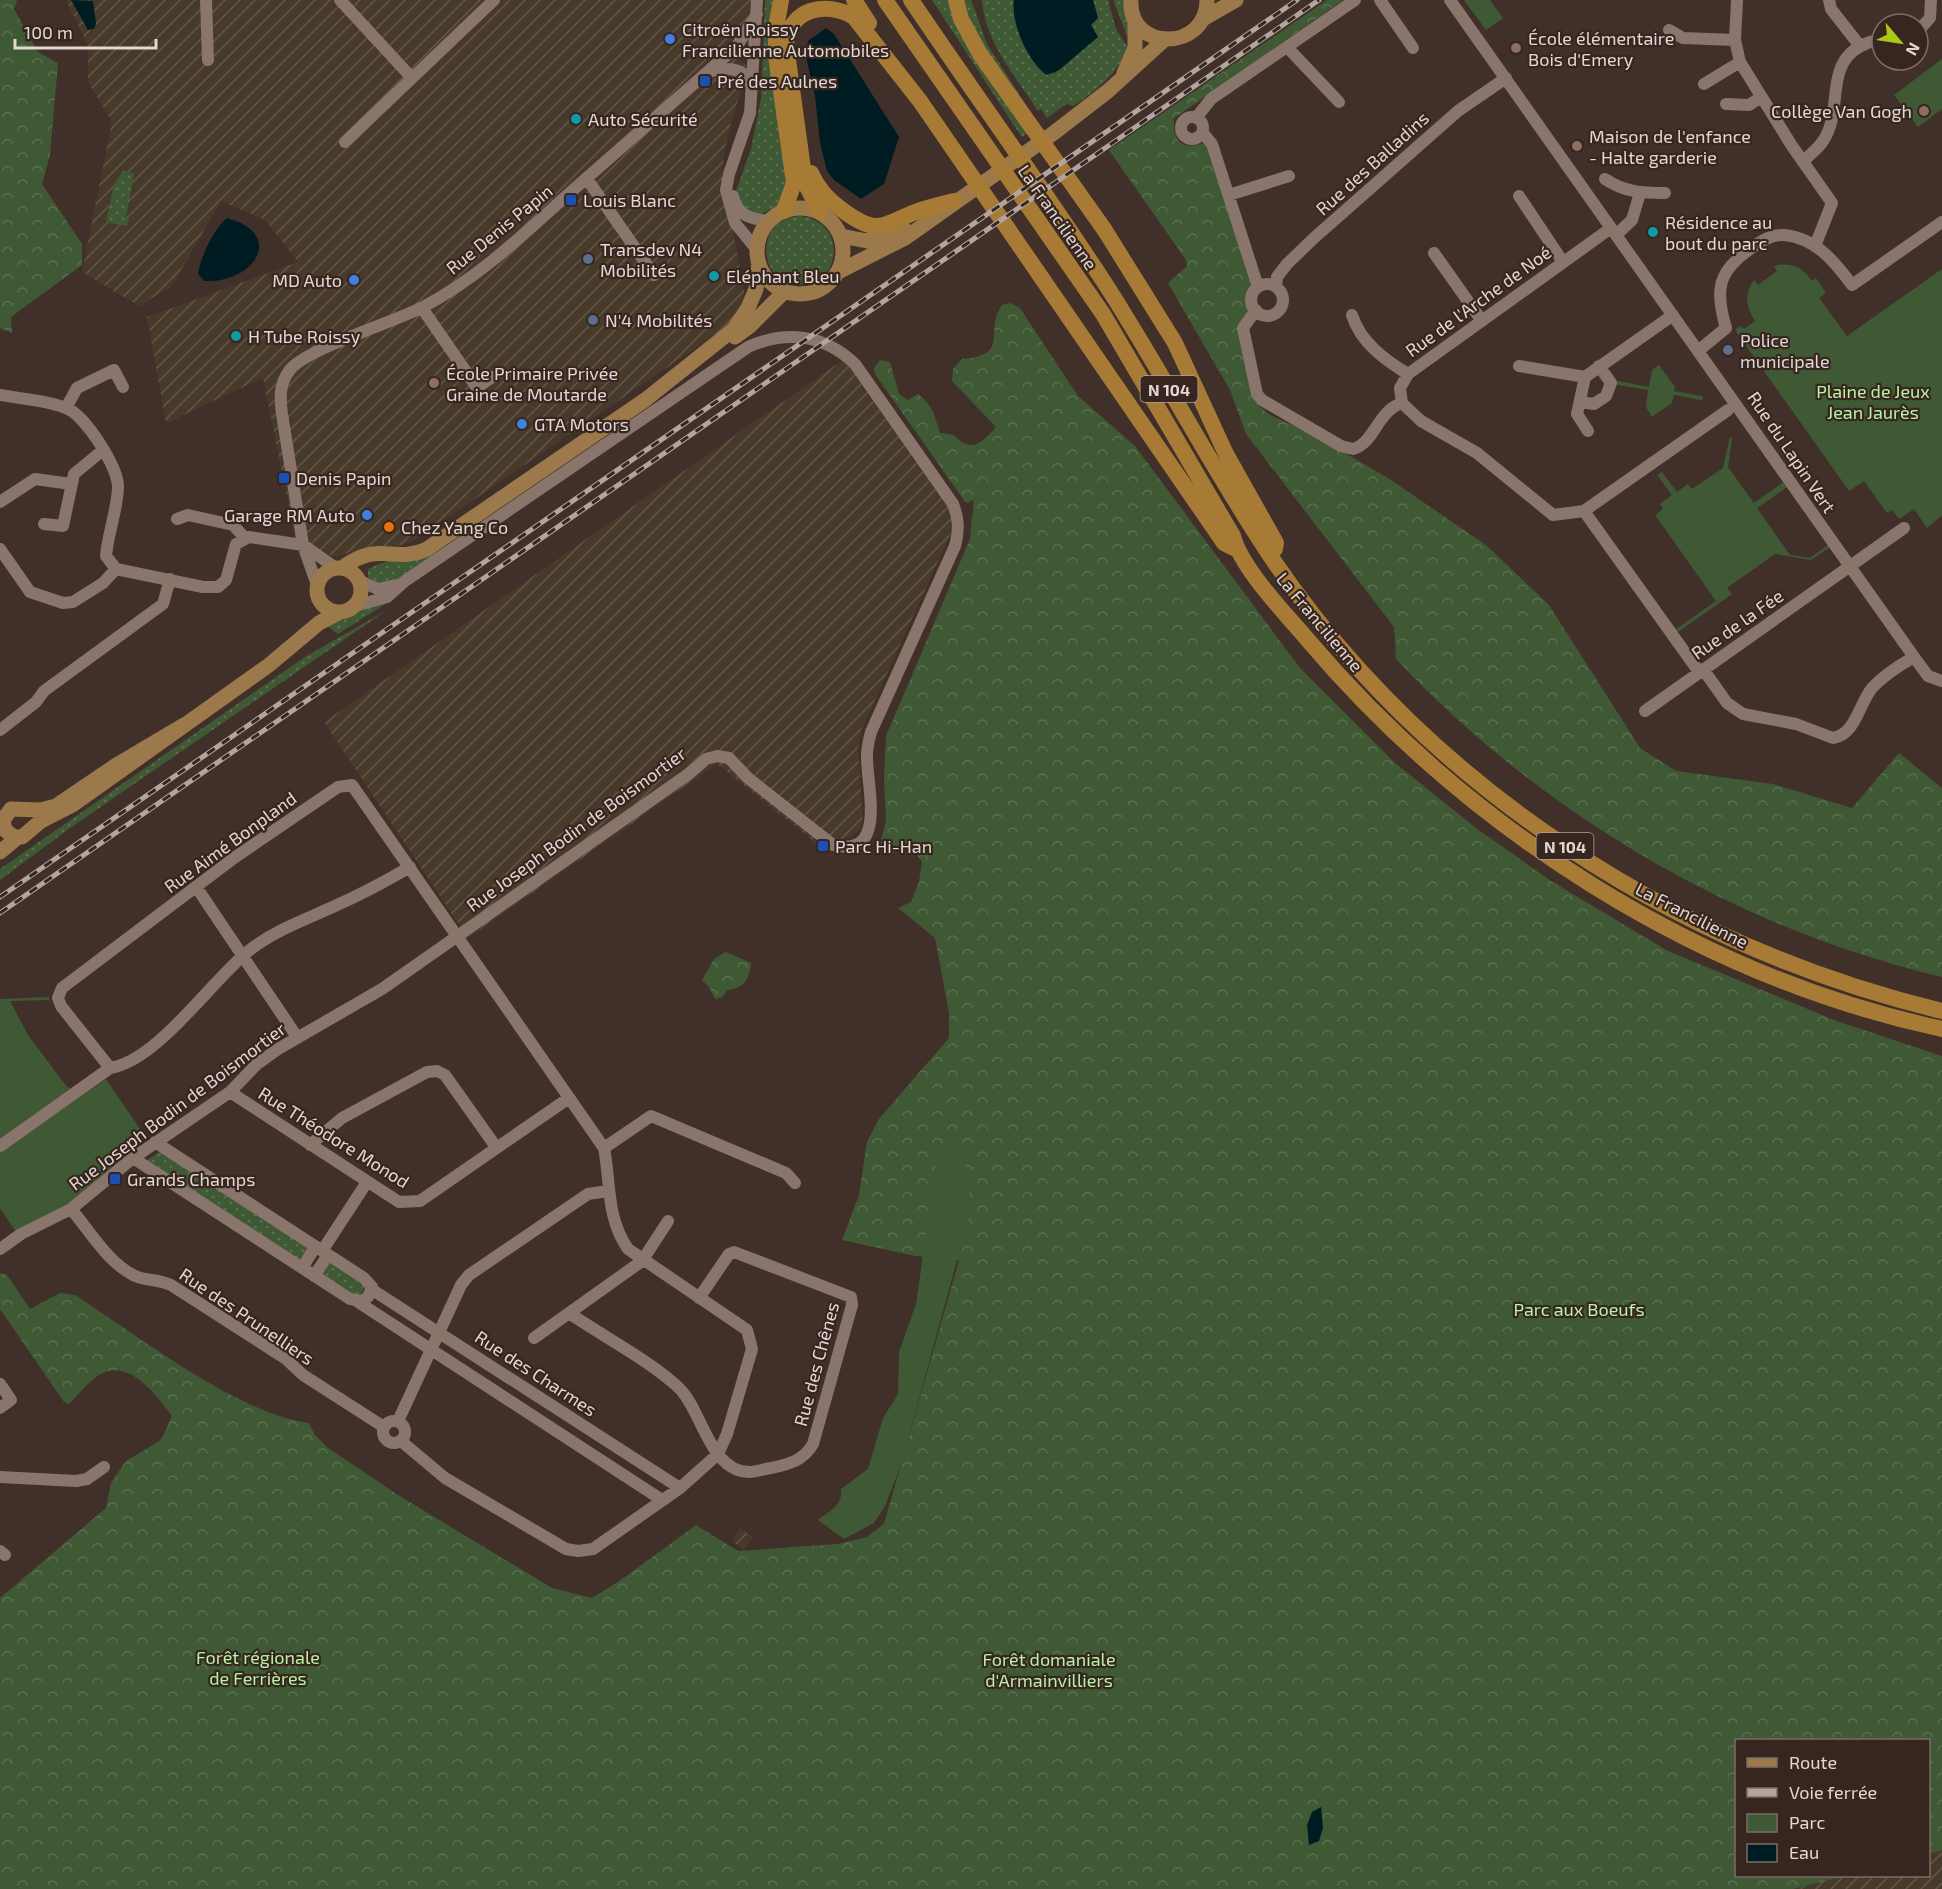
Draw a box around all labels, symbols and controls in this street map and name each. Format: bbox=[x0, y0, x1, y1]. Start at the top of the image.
scale bar bbox=[15, 12, 156, 50]
north arrow bbox=[1870, 12, 1930, 72]
place label: Citroën Roissy Francilienne Automobiles bbox=[682, 18, 889, 61]
text: 100 m bbox=[24, 21, 73, 43]
place label: École élémentaire Bois d'Emery bbox=[1528, 27, 1674, 70]
marker: Citroën Roissy Francilienne Automobiles bbox=[663, 32, 677, 46]
text: N bbox=[1902, 40, 1925, 59]
marker: École élémentaire Bois d'Emery bbox=[1509, 41, 1523, 55]
place label: Pré des Aulnes bbox=[717, 70, 837, 92]
marker: Pré des Aulnes bbox=[698, 74, 712, 88]
place label: Collège Van Gogh bbox=[1771, 100, 1912, 122]
marker: Collège Van Gogh bbox=[1917, 104, 1931, 118]
street label: Rue des Balladins bbox=[1311, 107, 1433, 219]
place label: Auto Sécurité bbox=[588, 108, 698, 130]
marker: Auto Sécurité bbox=[569, 112, 583, 126]
place label: Maison de l'enfance - Halte garderie bbox=[1589, 125, 1751, 168]
marker: Maison de l'enfance - Halte garderie bbox=[1570, 139, 1584, 153]
street label: La Francilienne bbox=[1014, 160, 1102, 274]
street label: Rue Denis Papin bbox=[441, 179, 557, 279]
place label: Louis Blanc bbox=[583, 189, 676, 211]
marker: Louis Blanc bbox=[564, 193, 578, 207]
place label: Résidence au bout du parc bbox=[1665, 211, 1772, 254]
marker: Résidence au bout du parc bbox=[1646, 225, 1660, 239]
place label: Transdev N4 Mobilités bbox=[600, 238, 702, 281]
street label: Rue de l'Arche de Noé bbox=[1401, 241, 1555, 361]
marker: Transdev N4 Mobilités bbox=[581, 252, 595, 266]
place label: Eléphant Bleu bbox=[726, 265, 840, 287]
place label: MD Auto bbox=[272, 269, 342, 291]
marker: Eléphant Bleu bbox=[707, 269, 721, 283]
marker: MD Auto bbox=[347, 273, 361, 287]
place label: N'4 Mobilités bbox=[605, 309, 712, 331]
marker: N'4 Mobilités bbox=[586, 313, 600, 327]
place label: H Tube Roissy bbox=[248, 325, 361, 347]
marker: H Tube Roissy bbox=[229, 329, 243, 343]
place label: Police municipale bbox=[1740, 329, 1830, 372]
marker: Police municipale bbox=[1721, 343, 1735, 357]
place label: École Primaire Privée Graine de Moutarde bbox=[446, 362, 618, 405]
marker: École Primaire Privée Graine de Moutarde bbox=[427, 376, 441, 390]
road number: N 104 bbox=[1140, 376, 1198, 402]
park label: Plaine de Jeux Jean Jaurès bbox=[1816, 380, 1930, 423]
street label: Rue du Lapin Vert bbox=[1743, 387, 1841, 517]
place label: GTA Motors bbox=[534, 413, 629, 435]
marker: GTA Motors bbox=[515, 417, 529, 431]
place label: Denis Papin bbox=[296, 467, 392, 489]
marker: Denis Papin bbox=[277, 471, 291, 485]
place label: Garage RM Auto bbox=[224, 504, 355, 526]
marker: Garage RM Auto bbox=[360, 508, 374, 522]
place label: Chez Yang Co bbox=[401, 516, 508, 538]
marker: Chez Yang Co bbox=[382, 520, 396, 534]
street label: La Francilienne bbox=[1272, 568, 1368, 676]
street label: Rue de la Fée bbox=[1687, 584, 1787, 664]
street label: Rue Joseph Bodin de Boismortier bbox=[462, 742, 690, 916]
street label: Rue Aimé Bonpland bbox=[160, 787, 300, 897]
road number: N 104 bbox=[1536, 833, 1594, 859]
place label: Parc Hi-Han bbox=[835, 835, 932, 857]
marker: Parc Hi-Han bbox=[816, 839, 830, 853]
street label: La Francilienne bbox=[1632, 877, 1752, 953]
street label: Rue Joseph Bodin de Boismortier bbox=[64, 1017, 290, 1195]
street label: Rue Théodore Monod bbox=[255, 1082, 413, 1192]
place label: Grands Champs bbox=[127, 1168, 255, 1190]
marker: Grands Champs bbox=[108, 1172, 122, 1186]
street label: Rue des Prunelliers bbox=[176, 1263, 318, 1369]
park label: Parc aux Boeufs bbox=[1513, 1298, 1645, 1320]
street label: Rue des Chênes bbox=[789, 1299, 843, 1429]
street label: Rue des Charmes bbox=[471, 1325, 601, 1421]
park label: Forêt régionale de Ferrières bbox=[196, 1646, 320, 1689]
park label: Forêt domaniale d'Armainvilliers bbox=[982, 1648, 1116, 1691]
legend bbox=[1735, 1739, 1930, 1877]
text: Route bbox=[1789, 1751, 1837, 1773]
text: Voie ferrée bbox=[1789, 1781, 1877, 1803]
text: Parc bbox=[1789, 1811, 1825, 1833]
text: Eau bbox=[1789, 1841, 1819, 1863]

